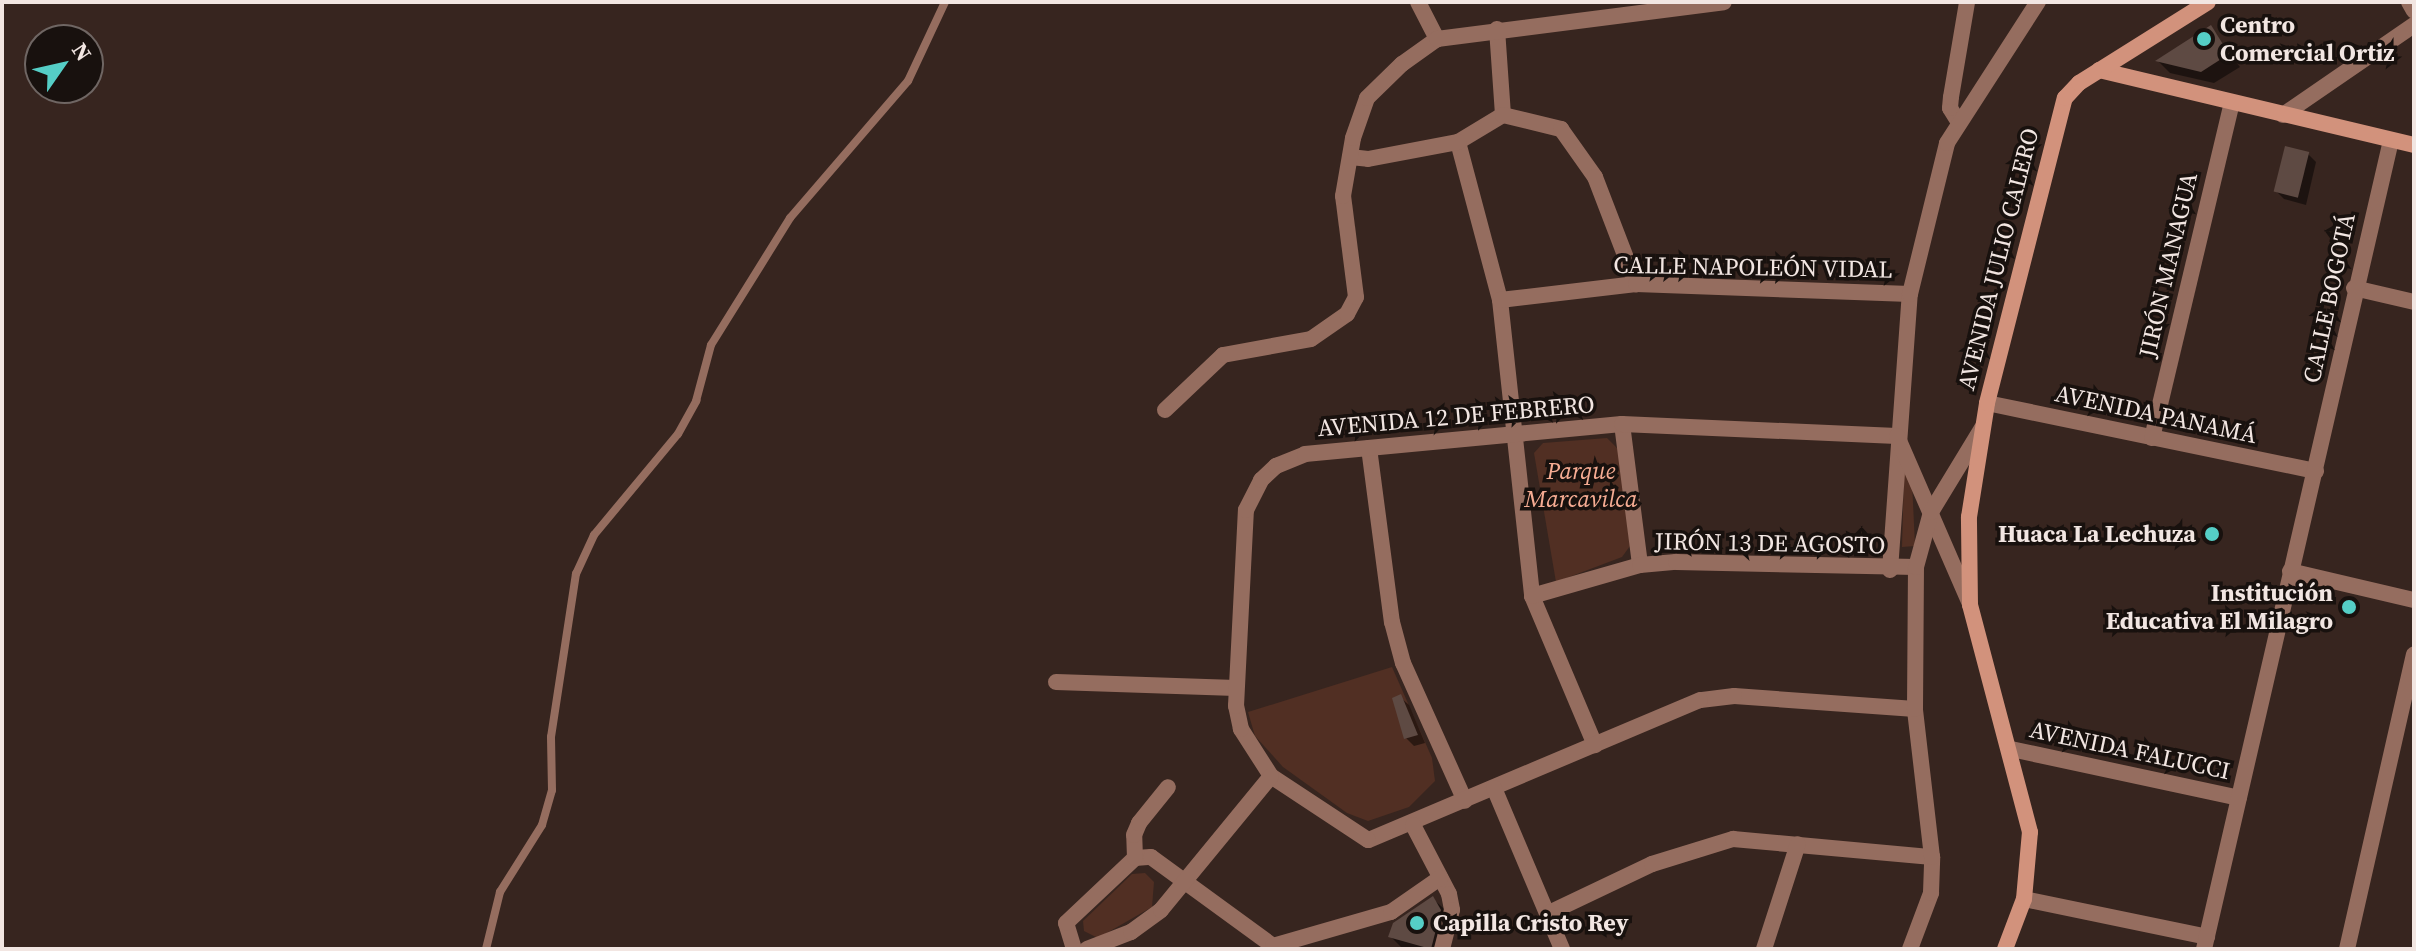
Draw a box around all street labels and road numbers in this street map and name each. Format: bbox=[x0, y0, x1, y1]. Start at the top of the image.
street label: AVENIDA JULIO CALERO bbox=[1951, 125, 2045, 393]
street label: JIRÓN MANAGUA bbox=[2133, 170, 2203, 360]
street label: CALLE BOGOTÁ bbox=[2297, 211, 2361, 385]
street label: CALLE NAPOLEÓN VIDAL bbox=[1613, 250, 1893, 284]
street label: AVENIDA PANAMÁ bbox=[2053, 379, 2259, 449]
street label: AVENIDA 12 DE FEBRERO bbox=[1316, 390, 1596, 442]
street label: JIRÓN 13 DE AGOSTO bbox=[1654, 527, 1886, 559]
street label: AVENIDA FALUCCI bbox=[2027, 715, 2233, 785]

